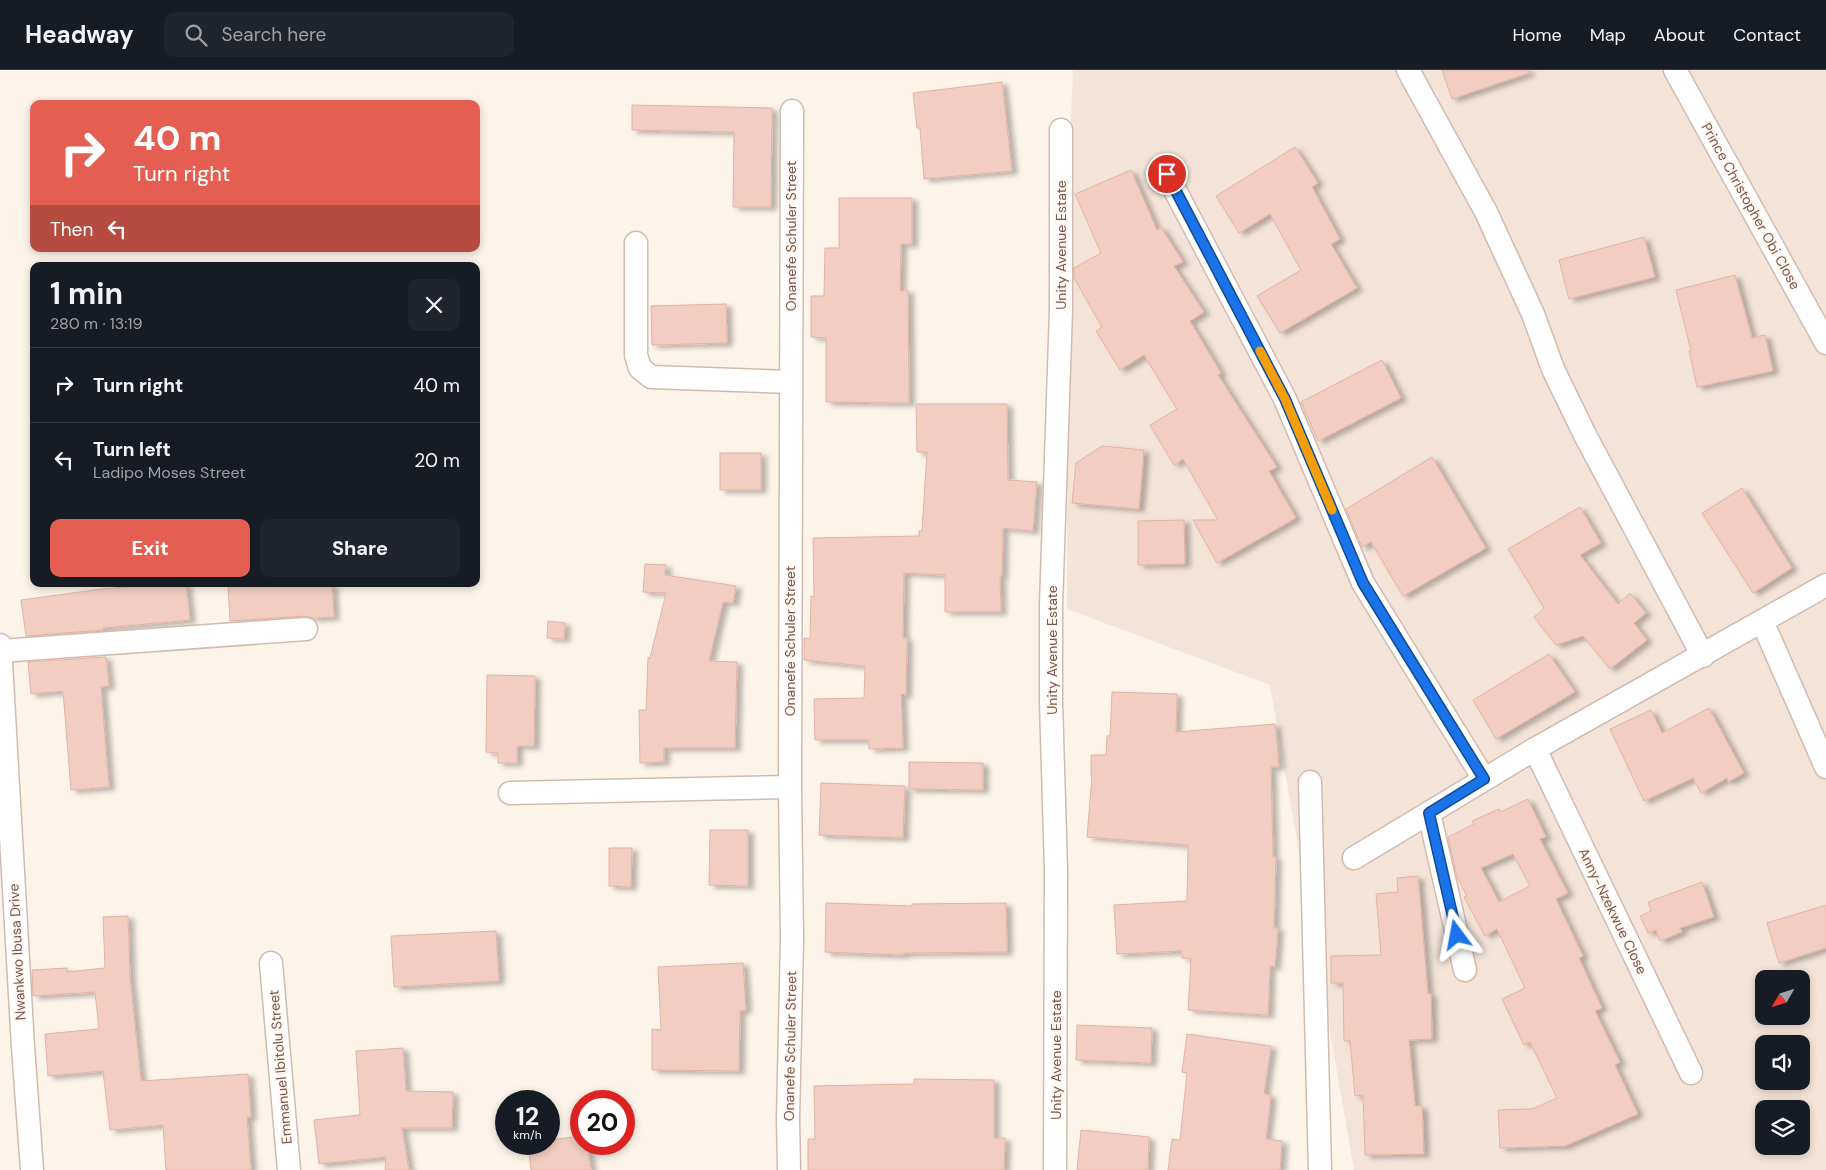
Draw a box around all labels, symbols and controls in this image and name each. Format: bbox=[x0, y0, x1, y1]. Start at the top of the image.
search box bbox=[164, 12, 514, 57]
text: Headway bbox=[25, 19, 134, 50]
icon: search bbox=[182, 21, 210, 49]
text: Search here bbox=[222, 22, 326, 47]
text: Home bbox=[1512, 23, 1562, 47]
text: Map bbox=[1590, 23, 1626, 47]
text: About bbox=[1654, 23, 1705, 47]
text: Contact bbox=[1733, 23, 1801, 47]
text: 40 m bbox=[133, 115, 222, 161]
street label: Prince Christopher Obi Close bbox=[1698, 119, 1804, 293]
icon: right bbox=[50, 120, 115, 185]
pin bbox=[1146, 153, 1188, 195]
text: Turn right bbox=[133, 159, 230, 188]
icon: arrive bbox=[1153, 160, 1181, 188]
street label: Onanefe Schuler Street bbox=[782, 161, 800, 311]
street label: Unity Avenue Estate bbox=[1052, 180, 1070, 310]
icon: left bbox=[103, 215, 131, 243]
text: Then bbox=[50, 217, 93, 242]
text: 1 min bbox=[50, 274, 123, 313]
button: close bbox=[408, 279, 460, 331]
text: 280 m · 13:19 bbox=[50, 313, 143, 334]
icon: right bbox=[50, 371, 78, 399]
text: Turn right bbox=[93, 373, 183, 398]
text: 40 m bbox=[413, 373, 460, 398]
text: Turn left bbox=[93, 437, 171, 462]
icon: left bbox=[50, 446, 78, 474]
text: 20 m bbox=[414, 448, 460, 473]
text: Ladipo Moses Street bbox=[93, 462, 245, 483]
button: Exit bbox=[50, 519, 250, 577]
button: Share bbox=[260, 519, 460, 577]
street label: Onanefe Schuler Street bbox=[781, 566, 799, 716]
street label: Unity Avenue Estate bbox=[1043, 585, 1061, 715]
street label: Anny-Nzekwue Close bbox=[1575, 845, 1651, 977]
street label: Nwankwo Ibusa Drive bbox=[4, 883, 30, 1021]
position arrow bbox=[1430, 908, 1482, 960]
north arrow bbox=[1755, 970, 1810, 1025]
map controls bbox=[1755, 970, 1810, 1155]
street label: Onanefe Schuler Street bbox=[780, 971, 800, 1121]
street label: Emmanuel Ibitolu Street bbox=[264, 989, 296, 1145]
street label: Unity Avenue Estate bbox=[1047, 990, 1065, 1120]
button: sound bbox=[1755, 1035, 1810, 1090]
speed limit sign: 20 bbox=[570, 1090, 635, 1155]
text: 12 bbox=[516, 1100, 539, 1133]
button: layers bbox=[1755, 1100, 1810, 1155]
text: km/h bbox=[513, 1127, 542, 1143]

